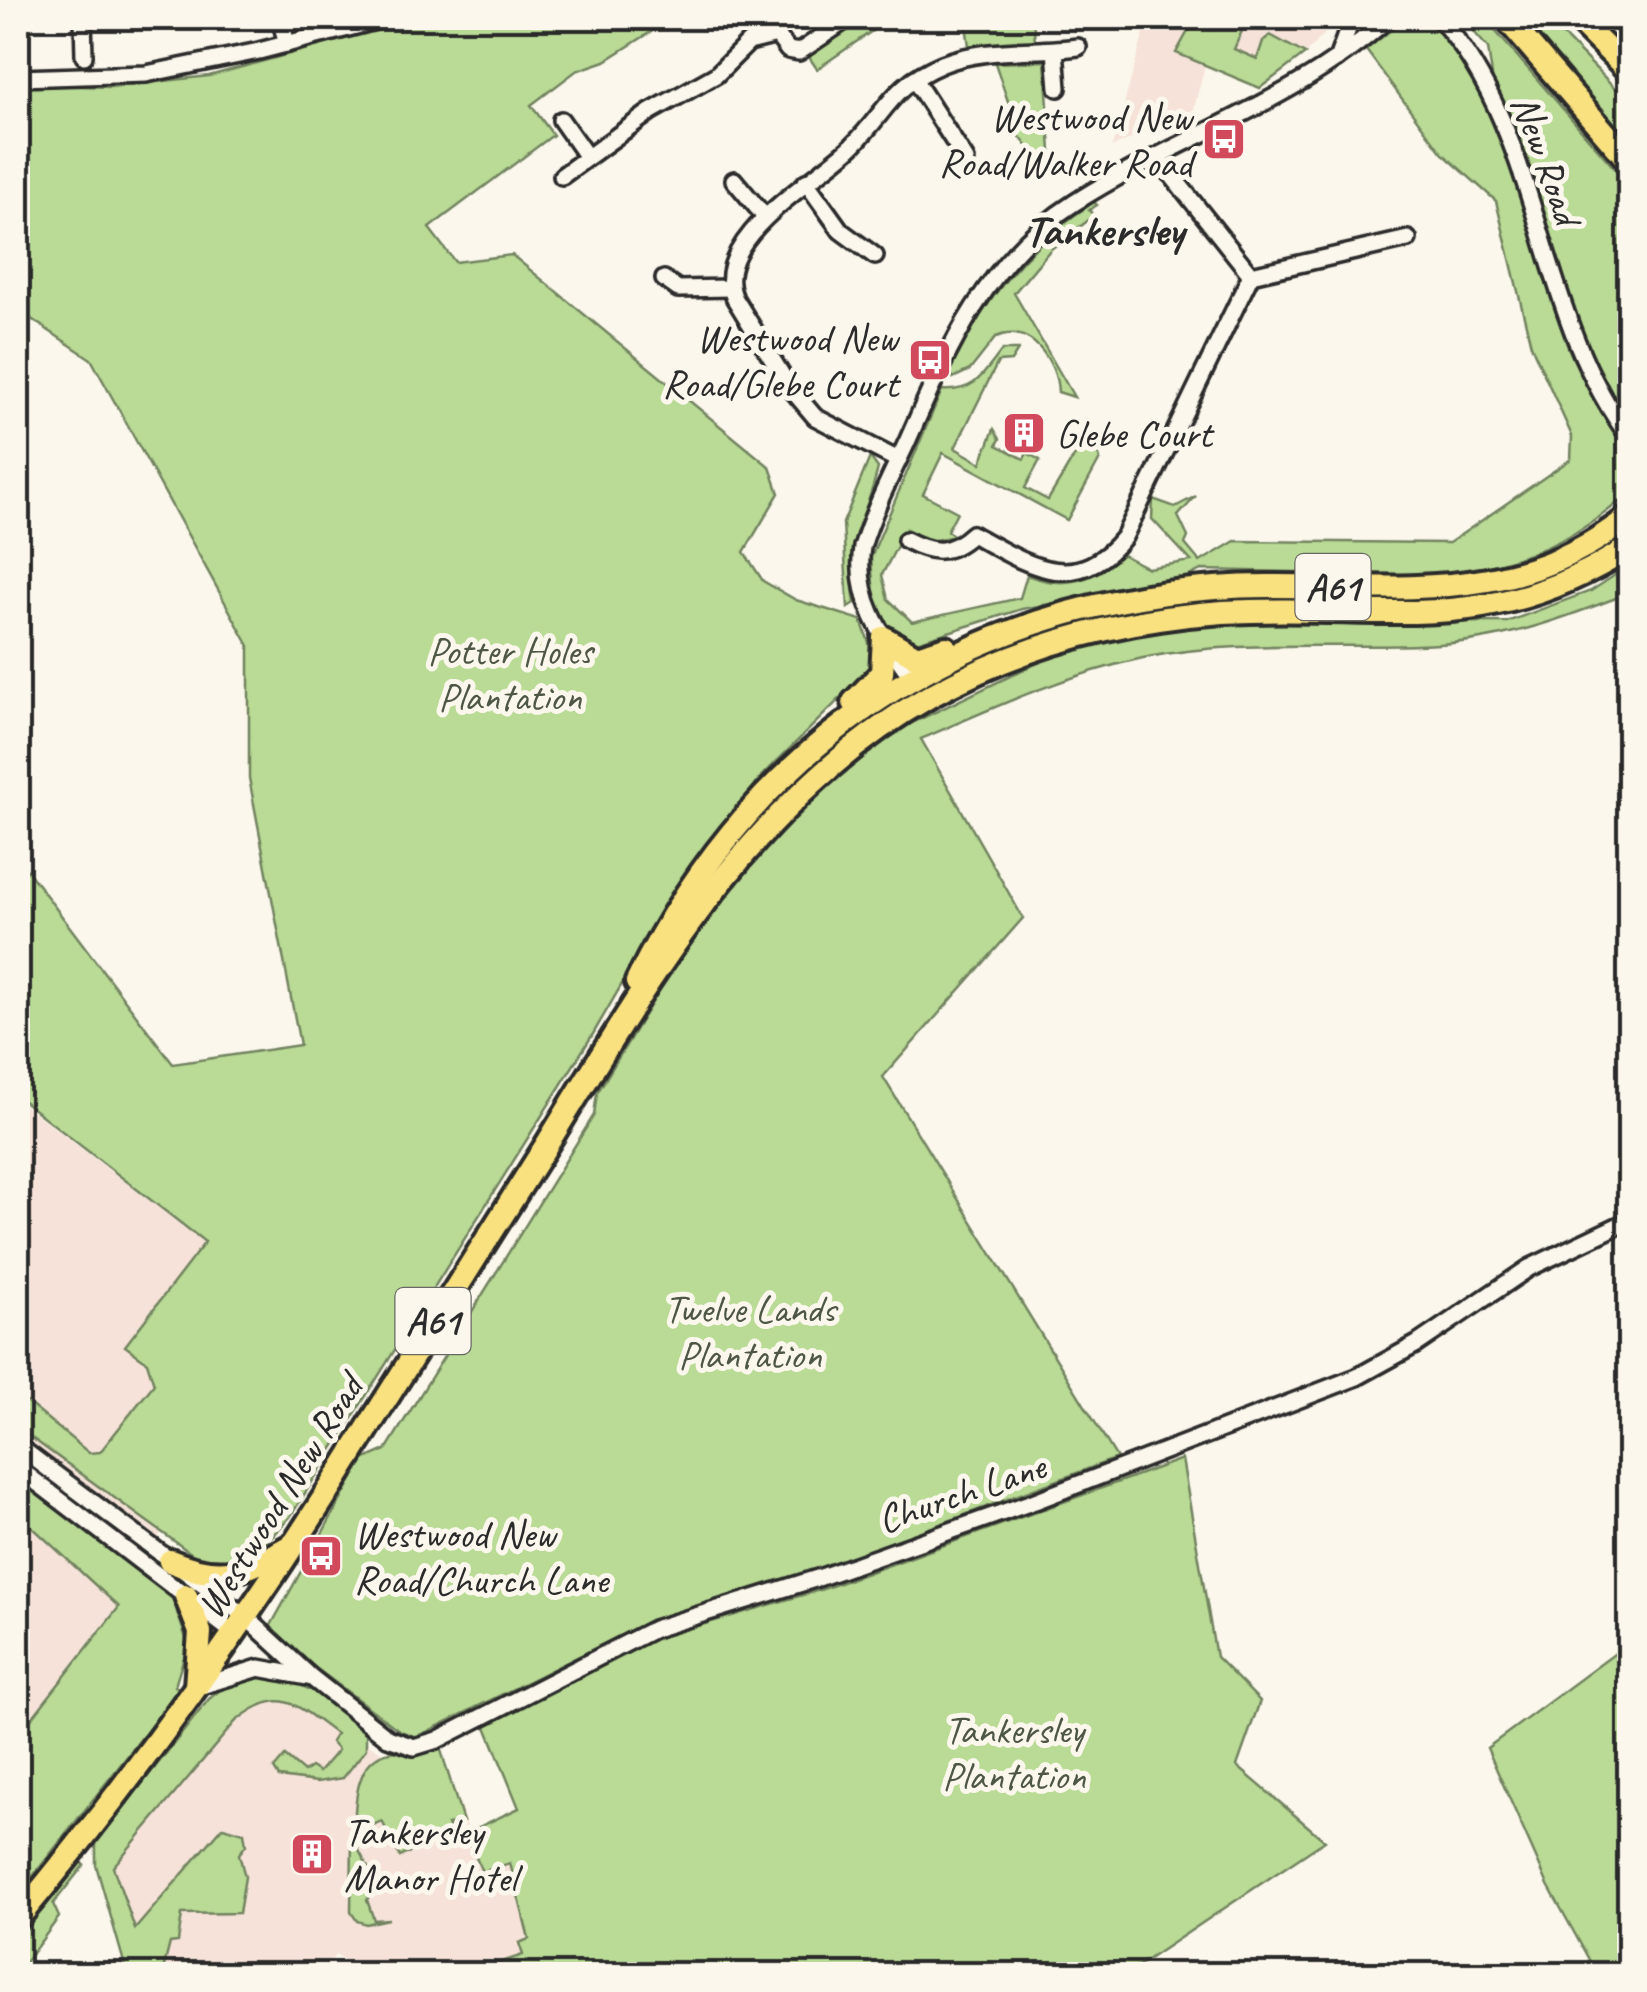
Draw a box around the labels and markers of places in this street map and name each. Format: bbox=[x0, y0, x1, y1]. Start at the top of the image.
place label: Westwood New Road/Walker Road bbox=[939, 92, 1198, 188]
bus stop icon: Westwood New Road/Walker Road bbox=[1201, 116, 1247, 162]
place label: Westwood New Road/Glebe Court bbox=[662, 313, 902, 409]
bus stop icon: Westwood New Road/Glebe Court bbox=[907, 337, 953, 383]
place label: Glebe Court bbox=[1056, 409, 1215, 459]
building icon: Glebe Court bbox=[1001, 410, 1047, 456]
place label: Westwood New Road/Church Lane bbox=[354, 1509, 611, 1605]
bus stop icon: Westwood New Road/Church Lane bbox=[298, 1533, 344, 1579]
place label: Tankersley Manor Hotel bbox=[344, 1807, 524, 1903]
building icon: Tankersley Manor Hotel bbox=[289, 1831, 335, 1877]

